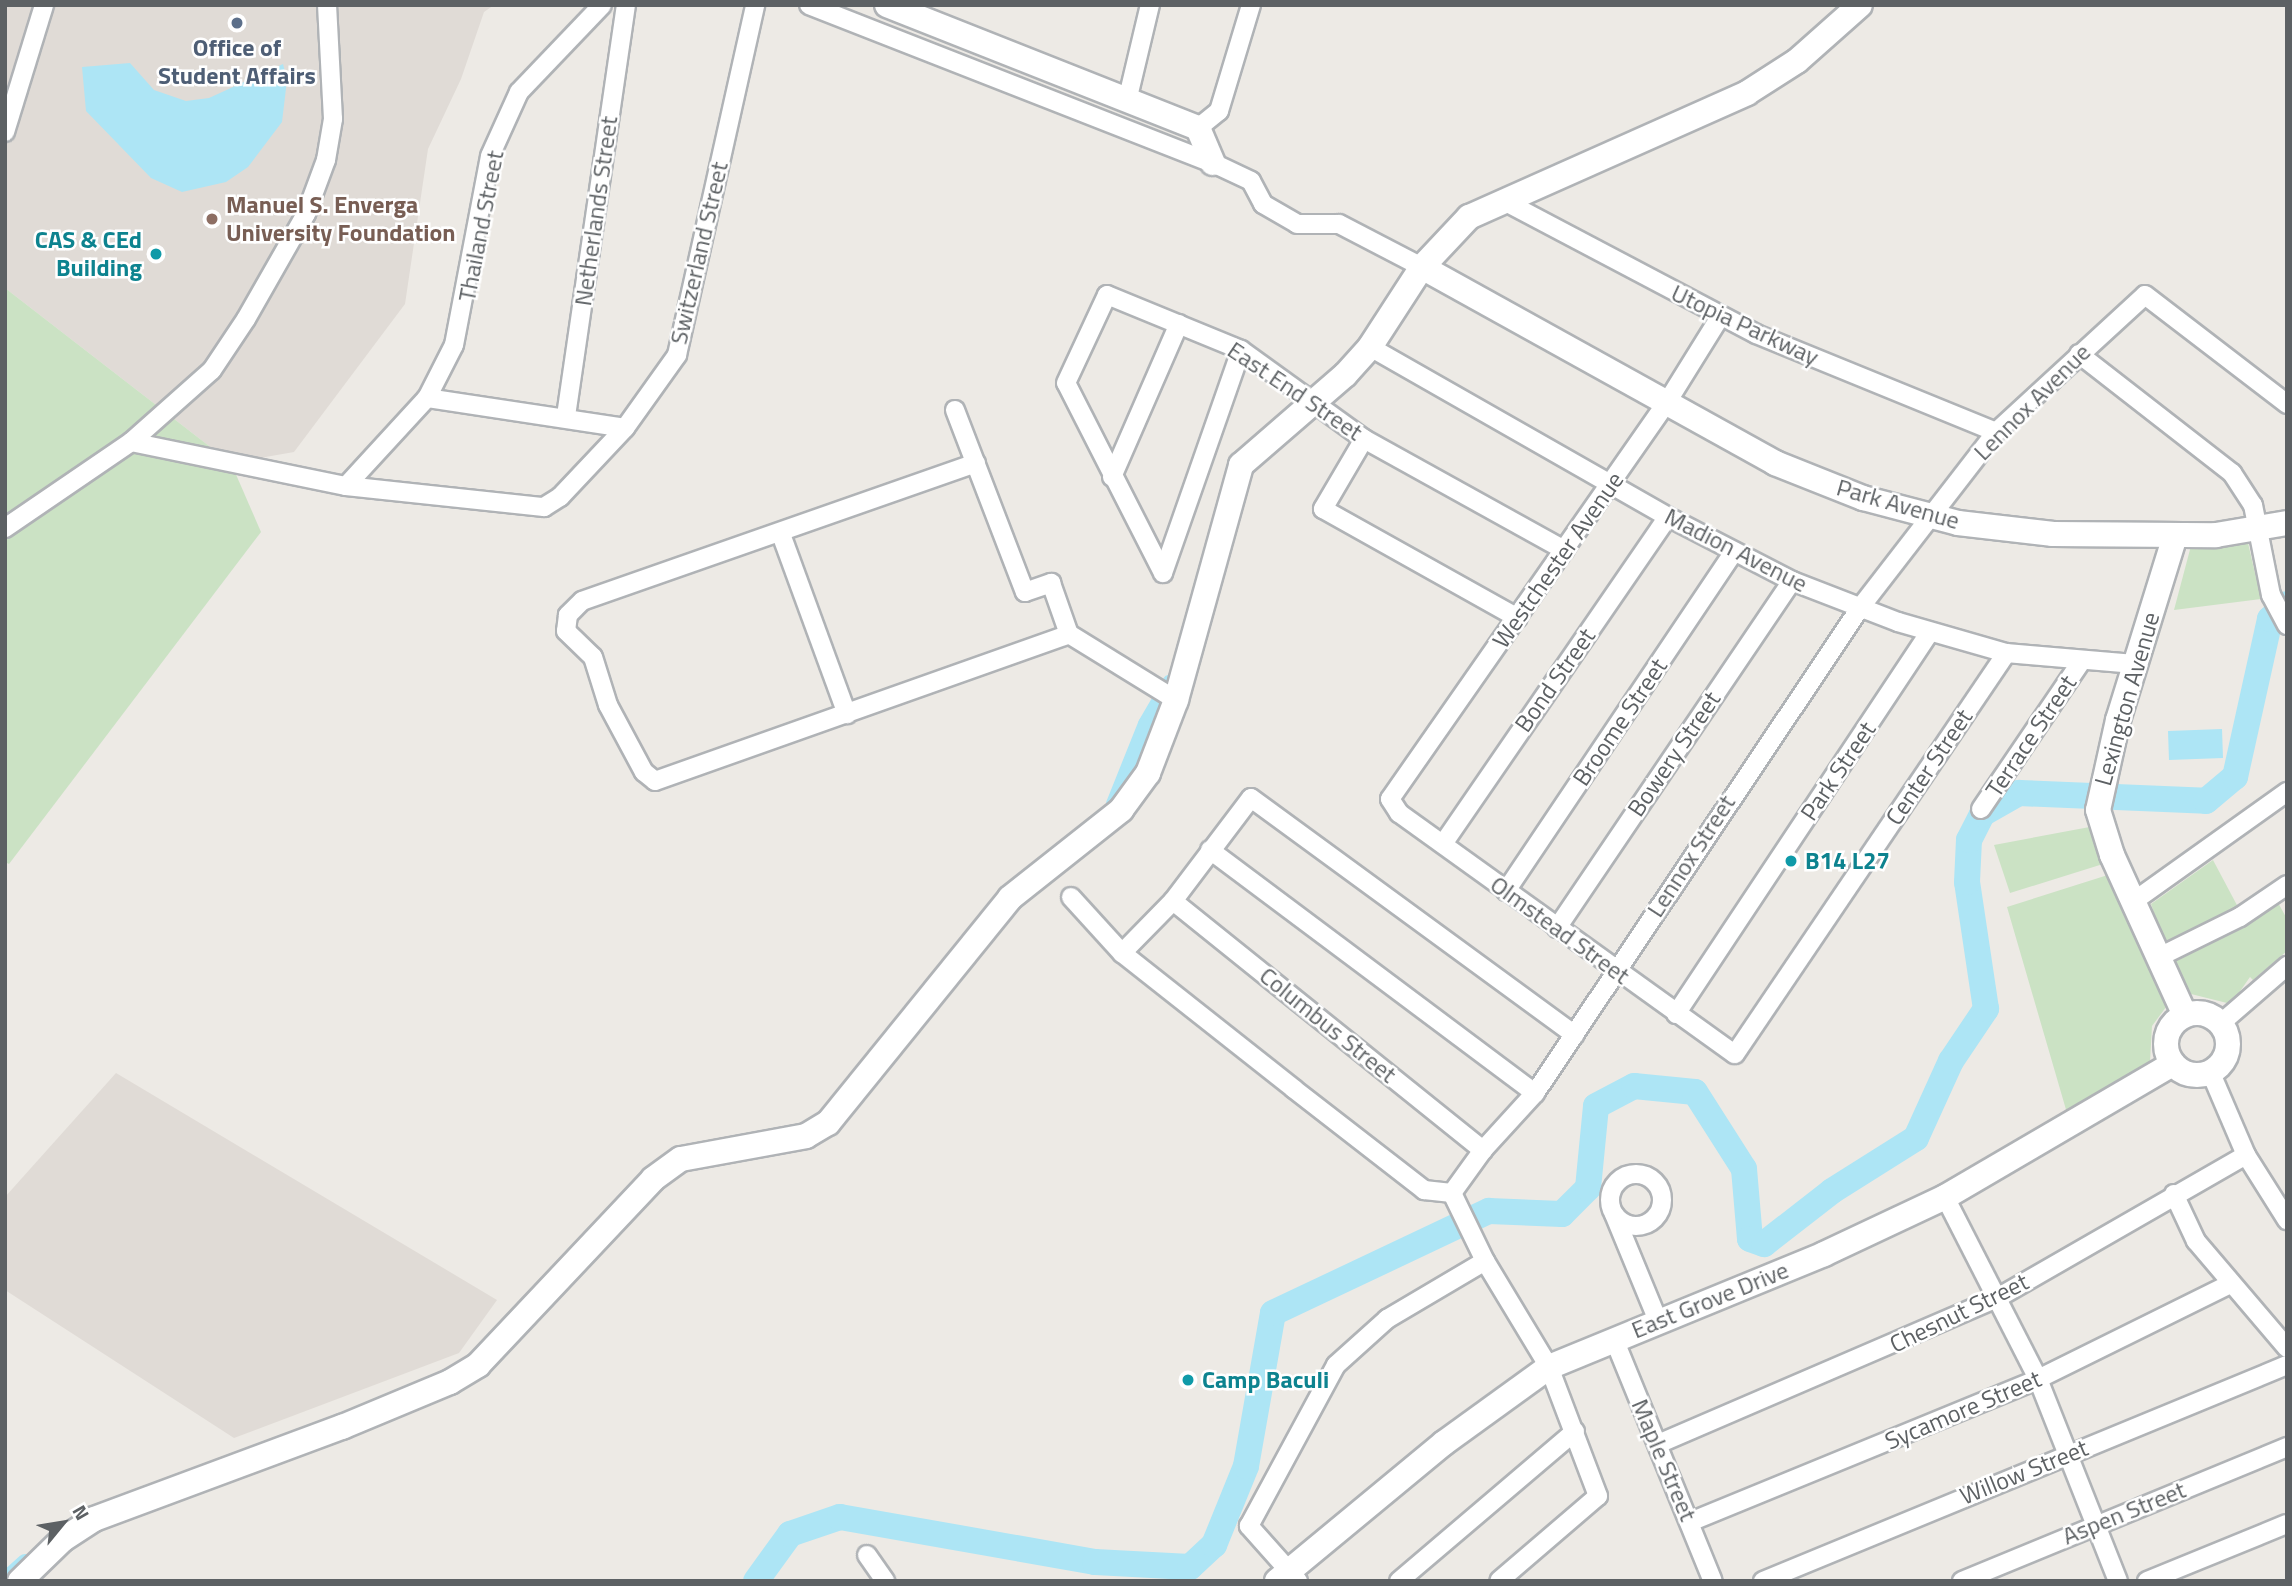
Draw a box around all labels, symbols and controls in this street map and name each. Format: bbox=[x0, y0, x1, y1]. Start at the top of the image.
marker: Office of Student Affairs bbox=[229, 15, 245, 31]
place label: Office of Student Affairs bbox=[158, 34, 316, 90]
street label: Netherlands Street bbox=[568, 114, 624, 308]
street label: Thailand Street bbox=[452, 148, 510, 304]
street label: Switzerland Street bbox=[664, 159, 734, 347]
place label: Manuel S. Enverga University Foundation bbox=[226, 191, 456, 247]
marker: Manuel S. Enverga University Foundation bbox=[204, 211, 220, 227]
place label: CAS & CEd Building bbox=[35, 226, 142, 282]
marker: CAS & CEd Building bbox=[148, 246, 164, 262]
street label: Utopia Parkway bbox=[1667, 278, 1823, 372]
street label: East End Street bbox=[1222, 335, 1368, 447]
street label: Lennox Avenue bbox=[1968, 338, 2096, 466]
street label: Westchester Avenue bbox=[1486, 466, 1630, 654]
street label: Park Avenue bbox=[1833, 473, 1963, 535]
street label: Madion Avenue bbox=[1660, 502, 1812, 598]
street label: Lexington Avenue bbox=[2088, 609, 2166, 789]
street label: Bond Street bbox=[1509, 623, 1601, 737]
street label: Broome Street bbox=[1567, 653, 1673, 791]
street label: Terrace Street bbox=[1980, 670, 2082, 802]
street label: Bowery Street bbox=[1622, 686, 1726, 822]
street label: Center Street bbox=[1880, 704, 1978, 830]
street label: Park Street bbox=[1794, 716, 1882, 826]
street label: Lennox Street bbox=[1641, 790, 1741, 922]
place label: B14 L27 bbox=[1805, 847, 1890, 875]
marker: B14 L27 bbox=[1783, 853, 1799, 869]
street label: Olmstead Street bbox=[1485, 870, 1635, 990]
street label: Columbus Street bbox=[1254, 961, 1402, 1089]
street label: East Grove Drive bbox=[1627, 1255, 1793, 1345]
street label: Chesnut Street bbox=[1885, 1267, 2033, 1359]
street label: Sycamore Street bbox=[1881, 1364, 2045, 1456]
place label: Camp Baculi bbox=[1202, 1366, 1329, 1394]
marker: Camp Baculi bbox=[1180, 1372, 1196, 1388]
street label: Maple Street bbox=[1625, 1395, 1703, 1525]
street label: Willow Street bbox=[1956, 1433, 2092, 1511]
street label: Aspen Street bbox=[2058, 1475, 2190, 1551]
north arrow bbox=[28, 1488, 98, 1558]
text: N bbox=[66, 1499, 97, 1525]

